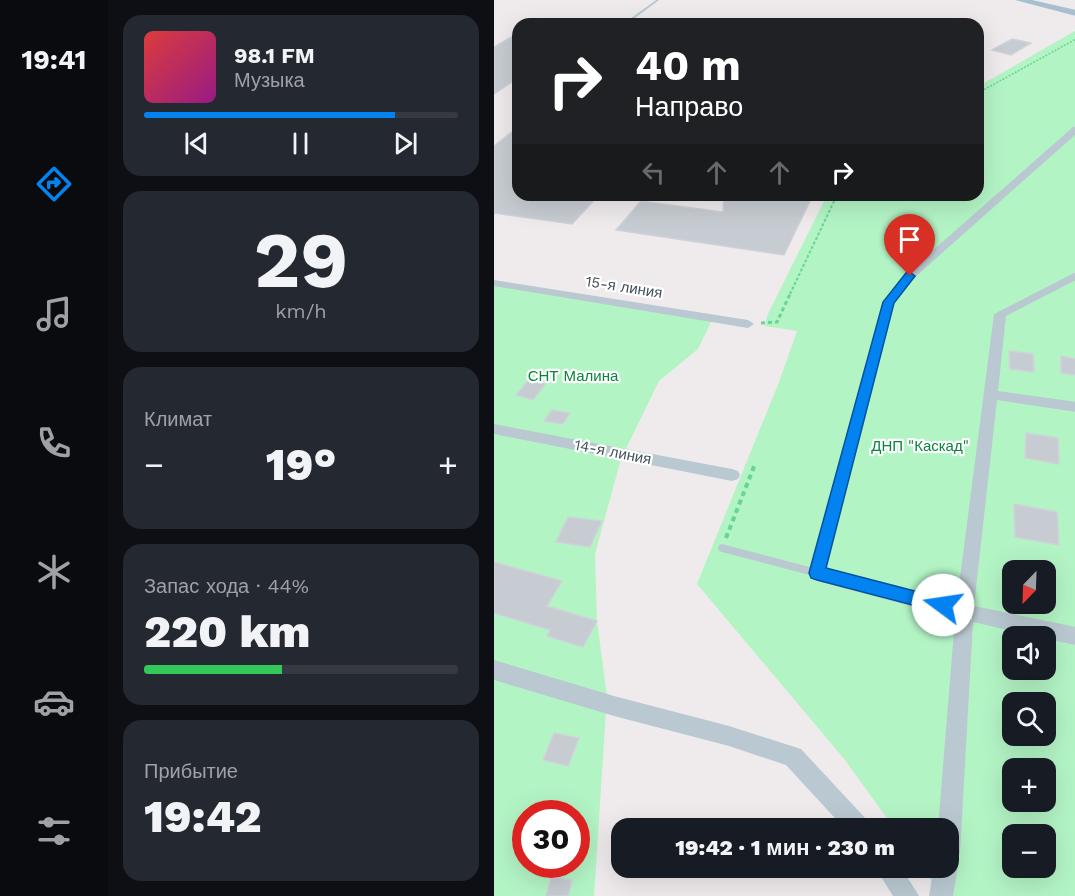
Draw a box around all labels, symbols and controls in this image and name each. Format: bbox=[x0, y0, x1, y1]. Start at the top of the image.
text: 40 m bbox=[635, 41, 741, 90]
icon: right bbox=[536, 42, 614, 120]
text: 98.1 FM bbox=[234, 43, 315, 68]
text: 19:41 bbox=[22, 44, 86, 76]
text: Музыка bbox=[234, 68, 305, 92]
text: Направо bbox=[635, 91, 743, 123]
icon: previous bbox=[180, 127, 213, 160]
icon: pause bbox=[284, 127, 317, 160]
icon: next bbox=[389, 127, 422, 160]
icon: left bbox=[637, 156, 670, 189]
icon: ahead bbox=[700, 156, 733, 189]
icon: ahead bbox=[763, 156, 796, 189]
icon: right bbox=[826, 156, 859, 189]
icon: directions bbox=[33, 163, 75, 205]
text: 29 bbox=[254, 214, 348, 306]
pin bbox=[884, 214, 935, 276]
icon: arrive bbox=[893, 223, 926, 256]
street label: 15-я линия bbox=[584, 272, 664, 302]
icon: music bbox=[33, 293, 75, 335]
text: km/h bbox=[275, 299, 327, 323]
park label: СНТ Малина bbox=[528, 367, 619, 385]
text: Климат bbox=[144, 407, 212, 431]
icon: phone bbox=[33, 422, 75, 464]
street label: 14-я линия bbox=[573, 436, 653, 468]
park label: ДНП "Каскад" bbox=[871, 437, 969, 455]
text: 19° bbox=[266, 438, 336, 491]
text: − bbox=[144, 445, 164, 484]
text: + bbox=[438, 445, 458, 484]
icon: climate bbox=[33, 551, 75, 593]
north arrow bbox=[1002, 560, 1056, 614]
map controls bbox=[1002, 560, 1056, 878]
position arrow bbox=[911, 573, 975, 637]
text: Запас хода · 44% bbox=[144, 574, 309, 598]
text: 220 km bbox=[144, 605, 310, 658]
button: sound bbox=[1002, 626, 1056, 680]
icon: car bbox=[33, 681, 75, 723]
button: search bbox=[1002, 692, 1056, 746]
button: + bbox=[1002, 758, 1056, 812]
text: Прибытие bbox=[144, 759, 238, 783]
text: 19:42 bbox=[144, 790, 261, 843]
speed limit sign: 30 bbox=[512, 800, 590, 878]
icon: filters bbox=[33, 810, 75, 852]
button: − bbox=[1002, 824, 1056, 878]
text: 19:42 · 1 мин · 230 m bbox=[675, 835, 895, 860]

